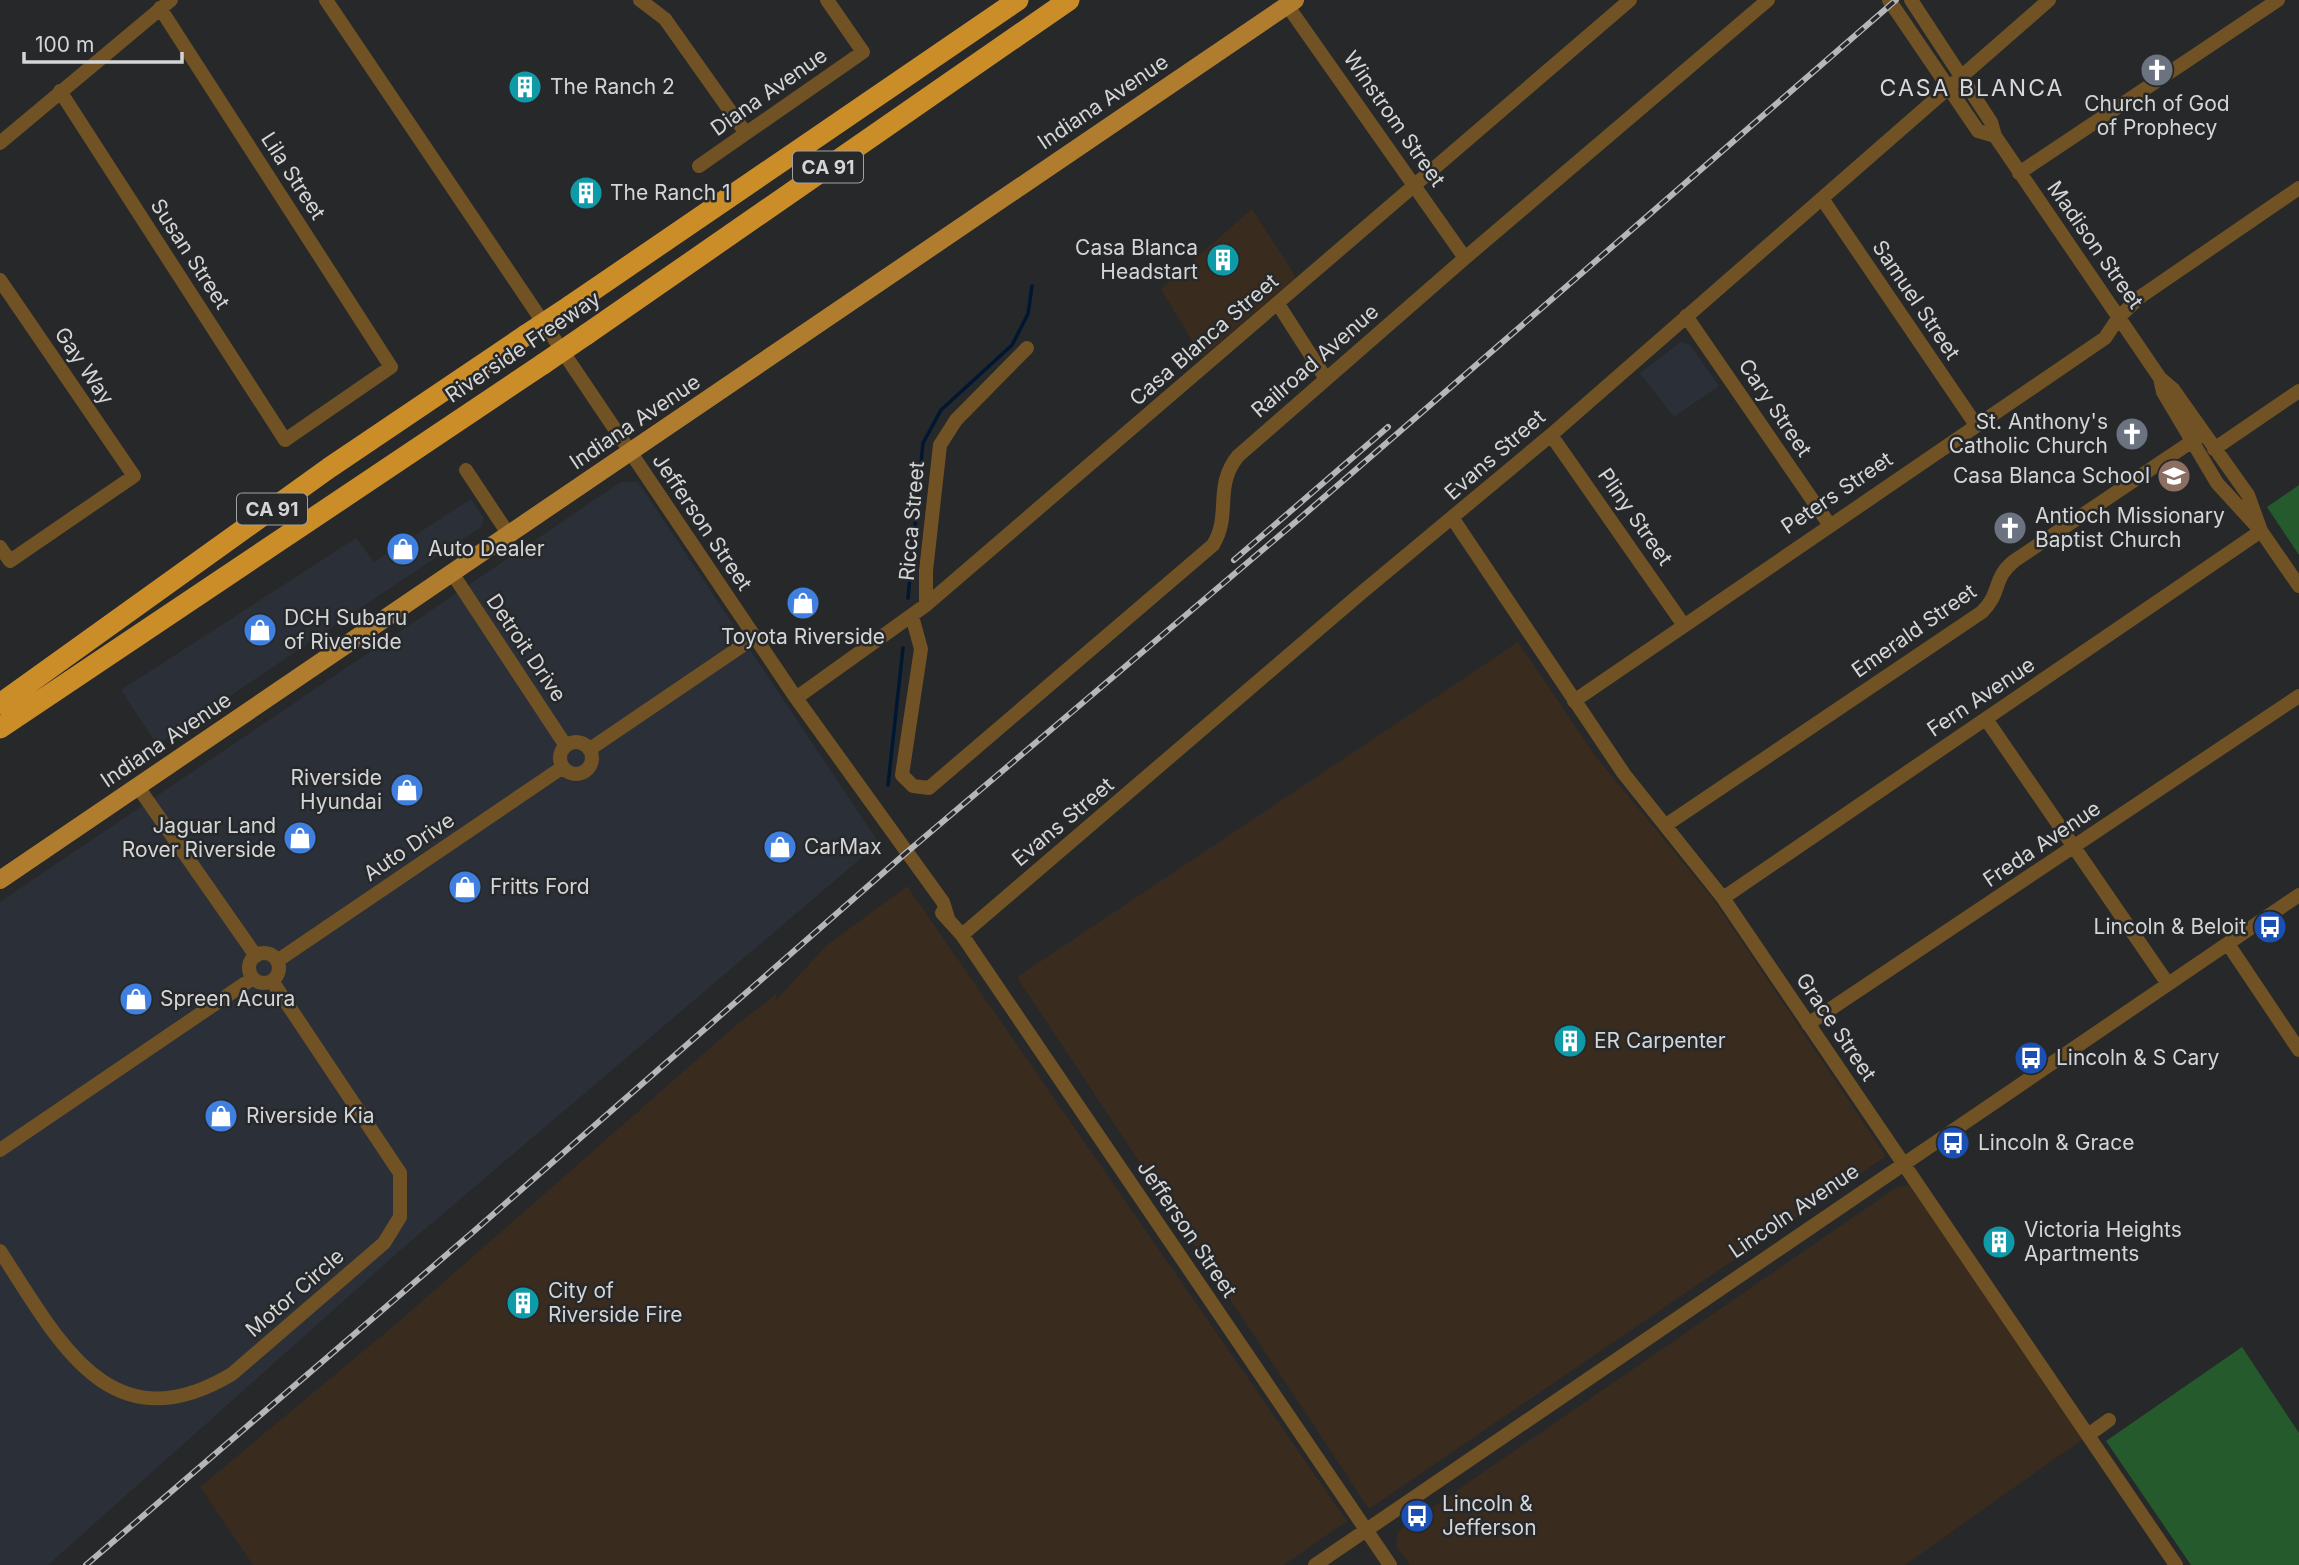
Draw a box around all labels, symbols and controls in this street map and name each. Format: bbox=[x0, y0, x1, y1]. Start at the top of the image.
scale bar bbox=[24, 21, 182, 65]
text: 100 m bbox=[35, 32, 94, 57]
street label: Diana Avenue bbox=[706, 42, 832, 141]
street label: Winstrom Street bbox=[1338, 46, 1451, 191]
street label: Indiana Avenue bbox=[1033, 49, 1173, 154]
church icon: Church of God of Prophecy bbox=[2138, 51, 2176, 89]
building icon: The Ranch 2 bbox=[506, 68, 544, 106]
place label: The Ranch 2 bbox=[550, 74, 675, 99]
district label: CASA BLANCA bbox=[1880, 74, 2064, 102]
place label: Church of God of Prophecy bbox=[2084, 91, 2230, 140]
street label: Lila Street bbox=[256, 127, 331, 224]
road number: CA 91 bbox=[793, 152, 863, 182]
building icon: The Ranch 1 bbox=[567, 174, 605, 212]
street label: Madison Street bbox=[2042, 176, 2149, 313]
place label: The Ranch 1 bbox=[610, 180, 731, 205]
street label: Susan Street bbox=[146, 194, 235, 314]
place label: Casa Blanca Headstart bbox=[1075, 235, 1198, 284]
street label: Samuel Street bbox=[1867, 235, 1966, 364]
building icon: Casa Blanca Headstart bbox=[1204, 241, 1242, 279]
street label: Casa Blanca Street bbox=[1124, 268, 1283, 411]
street label: Riverside Freeway bbox=[441, 285, 605, 408]
street label: Railroad Avenue bbox=[1246, 299, 1383, 423]
street label: Gay Way bbox=[50, 322, 119, 409]
street label: Cary Street bbox=[1734, 354, 1817, 461]
street label: Indiana Avenue bbox=[565, 369, 705, 474]
street label: Evans Street bbox=[1439, 404, 1550, 505]
place label: St. Anthony's Catholic Church bbox=[1949, 409, 2108, 458]
church icon: St. Anthony's Catholic Church bbox=[2113, 415, 2151, 453]
street label: Peters Street bbox=[1776, 446, 1897, 539]
street label: Jefferson Street bbox=[647, 449, 758, 595]
school or university icon: Casa Blanca School bbox=[2155, 457, 2193, 495]
street label: Ricca Street bbox=[894, 460, 929, 582]
street label: Pliny Street bbox=[1593, 463, 1678, 570]
place label: Casa Blanca School bbox=[1953, 463, 2150, 488]
road number: CA 91 bbox=[237, 494, 307, 524]
place label: Antioch Missionary Baptist Church bbox=[2035, 503, 2225, 552]
church icon: Antioch Missionary Baptist Church bbox=[1991, 509, 2029, 547]
shop icon: Auto Dealer bbox=[384, 530, 422, 568]
place label: Auto Dealer bbox=[428, 536, 545, 561]
street label: Emerald Street bbox=[1847, 578, 1981, 683]
shop icon: Toyota Riverside bbox=[784, 584, 822, 622]
street label: Detroit Drive bbox=[481, 589, 572, 706]
place label: DCH Subaru of Riverside bbox=[284, 605, 407, 654]
shop icon: DCH Subaru of Riverside bbox=[241, 611, 279, 649]
place label: Toyota Riverside bbox=[721, 624, 885, 649]
street label: Fern Avenue bbox=[1922, 652, 2039, 742]
street label: Indiana Avenue bbox=[96, 687, 236, 792]
place label: Riverside Hyundai bbox=[291, 765, 382, 814]
shop icon: Riverside Hyundai bbox=[388, 771, 426, 809]
street label: Evans Street bbox=[1007, 772, 1119, 871]
street label: Freda Avenue bbox=[1978, 795, 2105, 892]
street label: Auto Drive bbox=[359, 807, 459, 886]
place label: Jaguar Land Rover Riverside bbox=[122, 813, 276, 862]
shop icon: Jaguar Land Rover Riverside bbox=[281, 819, 319, 857]
shop icon: CarMax bbox=[761, 828, 799, 866]
place label: CarMax bbox=[804, 834, 882, 859]
shop icon: Fritts Ford bbox=[446, 868, 484, 906]
place label: Fritts Ford bbox=[490, 874, 590, 899]
bus stop icon: Lincoln & Beloit bbox=[2251, 908, 2289, 946]
place label: Lincoln & Beloit bbox=[2094, 914, 2246, 939]
street label: Grace Street bbox=[1791, 968, 1882, 1086]
shop icon: Spreen Acura bbox=[117, 980, 155, 1018]
place label: Spreen Acura bbox=[160, 986, 295, 1011]
building icon: ER Carpenter bbox=[1551, 1022, 1589, 1060]
place label: ER Carpenter bbox=[1594, 1028, 1726, 1053]
bus stop icon: Lincoln & S Cary bbox=[2012, 1039, 2050, 1077]
place label: Lincoln & S Cary bbox=[2056, 1045, 2220, 1070]
shop icon: Riverside Kia bbox=[202, 1097, 240, 1135]
place label: Riverside Kia bbox=[246, 1103, 375, 1128]
bus stop icon: Lincoln & Grace bbox=[1934, 1124, 1972, 1162]
place label: Lincoln & Grace bbox=[1978, 1130, 2134, 1155]
street label: Jefferson Street bbox=[1132, 1156, 1243, 1302]
street label: Lincoln Avenue bbox=[1724, 1158, 1863, 1263]
place label: Victoria Heights Apartments bbox=[2024, 1217, 2182, 1266]
building icon: Victoria Heights Apartments bbox=[1980, 1223, 2018, 1261]
street label: Motor Circle bbox=[240, 1243, 349, 1342]
place label: City of Riverside Fire bbox=[548, 1278, 683, 1327]
building icon: City of Riverside Fire bbox=[504, 1284, 542, 1322]
place label: Lincoln & Jefferson bbox=[1442, 1491, 1537, 1540]
bus stop icon: Lincoln & Jefferson bbox=[1398, 1497, 1436, 1535]

